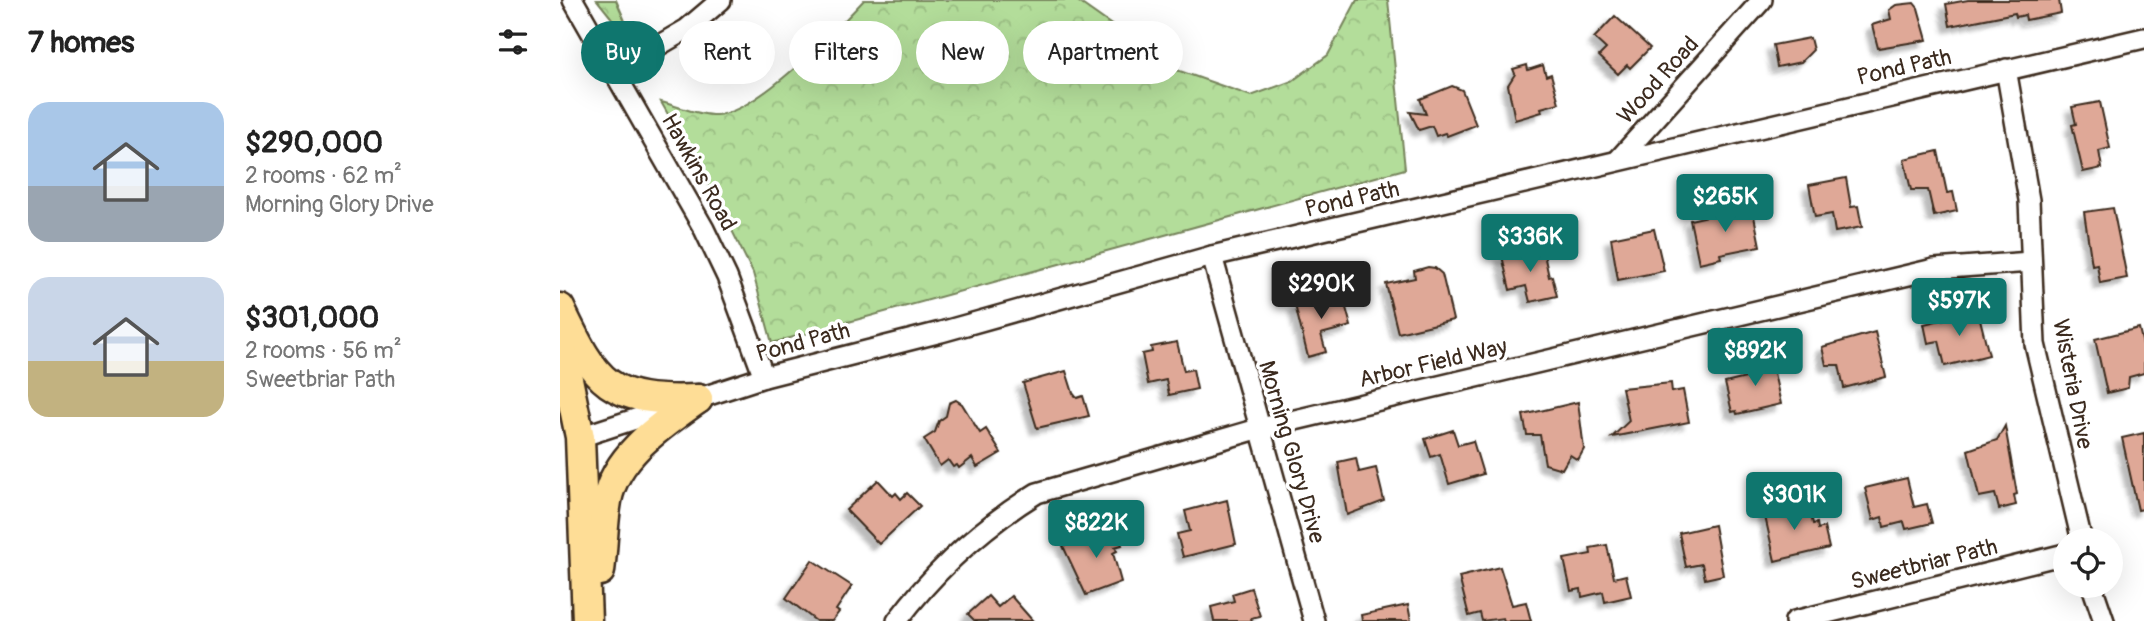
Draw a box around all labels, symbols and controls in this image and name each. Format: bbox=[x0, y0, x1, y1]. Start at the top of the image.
chip: Buy bbox=[581, 21, 665, 84]
chip: Rent bbox=[679, 21, 775, 84]
chip: Filters bbox=[789, 21, 902, 84]
chip: New bbox=[916, 21, 1009, 84]
chip: Apartment bbox=[1023, 21, 1183, 84]
icon: filters bbox=[494, 23, 532, 61]
text: 7 homes bbox=[28, 24, 135, 61]
street label: Wood Road bbox=[1611, 30, 1705, 130]
street label: Pond Path bbox=[1854, 42, 1954, 92]
street label: Hawkins Road bbox=[655, 108, 743, 236]
text: $290,000 bbox=[245, 124, 383, 161]
icon: home bbox=[84, 130, 168, 214]
text: 2 rooms · 62 m² bbox=[245, 161, 402, 190]
street label: Pond Path bbox=[1302, 174, 1402, 224]
pin: $265K bbox=[1676, 174, 1774, 234]
text: $265K bbox=[1692, 182, 1758, 211]
text: Morning Glory Drive bbox=[245, 190, 434, 219]
pin: $336K bbox=[1481, 215, 1579, 274]
text: $336K bbox=[1497, 222, 1563, 251]
pin: $290K bbox=[1272, 262, 1370, 321]
text: $290K bbox=[1288, 269, 1354, 298]
pin: $597K bbox=[1910, 278, 2008, 338]
text: $597K bbox=[1928, 286, 1990, 315]
text: $301,000 bbox=[245, 299, 379, 336]
icon: home bbox=[84, 305, 168, 389]
street label: Pond Path bbox=[753, 316, 853, 368]
street label: Wisteria Drive bbox=[2046, 317, 2100, 452]
pin: $892K bbox=[1706, 328, 1804, 388]
street label: Arbor Field Way bbox=[1356, 332, 1510, 394]
text: 2 rooms · 56 m² bbox=[245, 336, 402, 365]
text: $892K bbox=[1724, 336, 1786, 365]
street label: Morning Glory Drive bbox=[1252, 357, 1332, 547]
text: Sweetbriar Path bbox=[245, 365, 395, 394]
pin: $301K bbox=[1745, 472, 1843, 532]
text: $301K bbox=[1762, 480, 1826, 509]
pin: $822K bbox=[1047, 500, 1145, 560]
text: $822K bbox=[1064, 508, 1128, 537]
map controls bbox=[2053, 528, 2123, 598]
button: locate bbox=[2053, 528, 2123, 598]
street label: Sweetbriar Path bbox=[1848, 532, 2000, 596]

